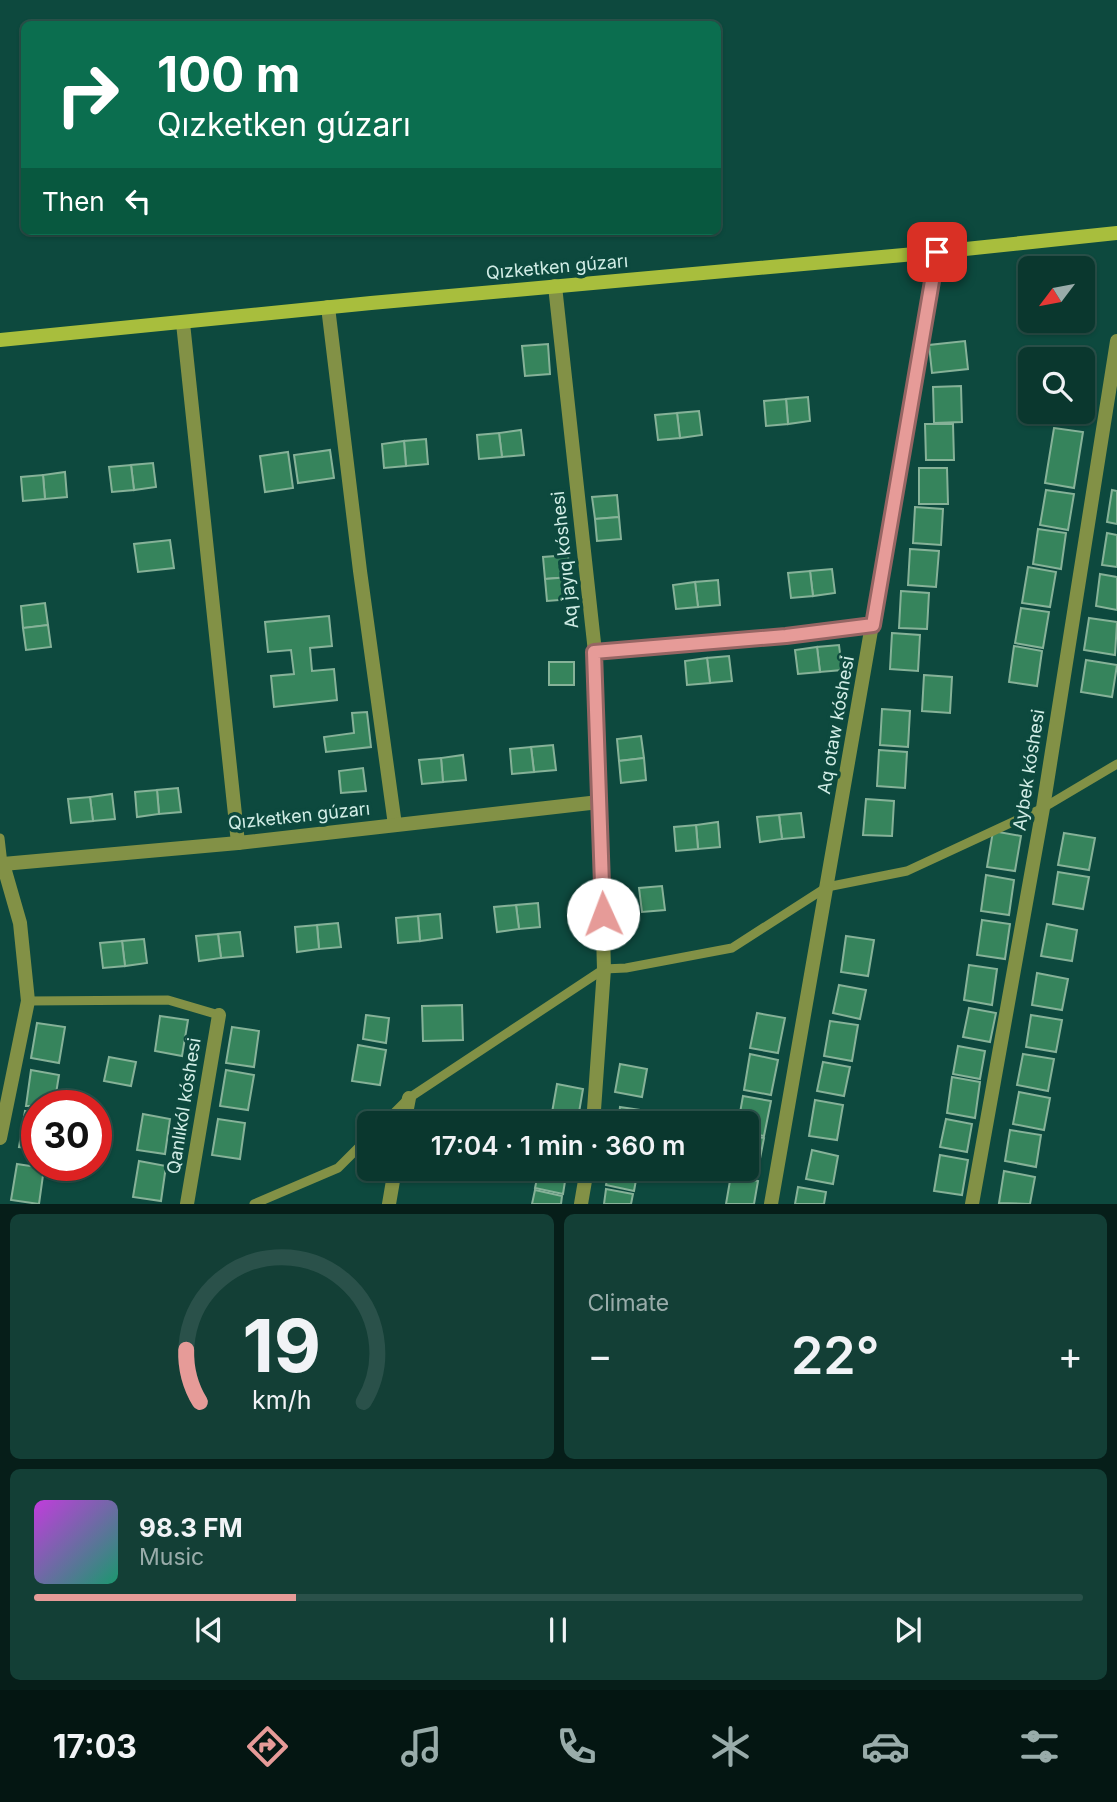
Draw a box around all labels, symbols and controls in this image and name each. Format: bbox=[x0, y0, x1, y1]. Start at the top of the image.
text: 100 m bbox=[157, 45, 301, 104]
icon: right bbox=[42, 49, 133, 140]
text: Qızketken gúzarı bbox=[157, 105, 411, 144]
icon: left bbox=[119, 182, 157, 220]
text: Then bbox=[42, 186, 105, 217]
pin bbox=[907, 222, 967, 282]
icon: arrive bbox=[918, 233, 956, 271]
street label: Qızketken gúzarı bbox=[485, 250, 629, 283]
north arrow bbox=[1018, 256, 1096, 332]
map controls bbox=[1018, 256, 1095, 424]
button: search bbox=[1018, 347, 1095, 424]
street label: Aq jayıq kóshesi bbox=[547, 490, 582, 630]
street label: Aq otaw kóshesi bbox=[813, 654, 858, 796]
street label: Aybek kóshesi bbox=[1009, 708, 1048, 832]
street label: Qızketken gúzarı bbox=[227, 798, 371, 833]
position arrow bbox=[566, 877, 640, 951]
street label: Qanlıkól kóshesi bbox=[162, 1036, 205, 1176]
speed limit sign: 30 bbox=[21, 1090, 112, 1181]
text: 17:04 · 1 min · 360 m bbox=[431, 1130, 685, 1161]
text: Climate bbox=[588, 1289, 669, 1317]
text: 19 bbox=[242, 1302, 321, 1391]
text: 22° bbox=[791, 1324, 880, 1387]
text: − bbox=[588, 1332, 613, 1378]
text: + bbox=[1058, 1332, 1083, 1378]
text: km/h bbox=[252, 1385, 311, 1415]
text: 98.3 FM bbox=[139, 1512, 243, 1543]
text: Music bbox=[139, 1543, 204, 1571]
icon: previous bbox=[190, 1611, 228, 1649]
icon: pause bbox=[539, 1611, 577, 1649]
icon: next bbox=[889, 1611, 927, 1649]
icon: directions bbox=[243, 1722, 292, 1771]
icon: music bbox=[397, 1722, 446, 1771]
icon: phone bbox=[552, 1722, 601, 1771]
icon: climate bbox=[706, 1722, 755, 1771]
icon: car bbox=[861, 1722, 910, 1771]
icon: filters bbox=[1015, 1722, 1064, 1771]
text: 17:03 bbox=[53, 1727, 137, 1766]

